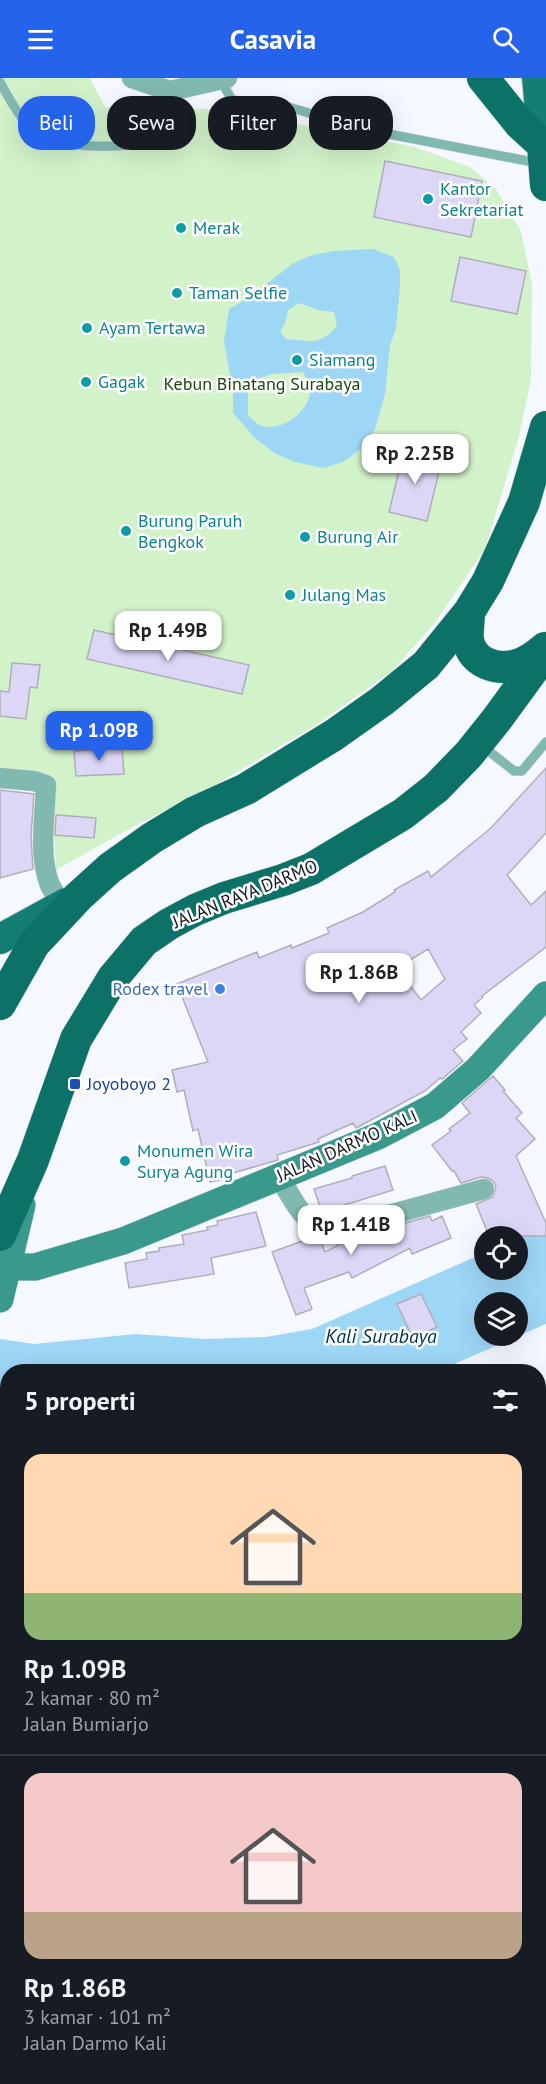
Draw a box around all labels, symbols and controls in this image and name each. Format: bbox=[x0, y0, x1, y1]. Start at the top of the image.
text: Casavia bbox=[230, 22, 316, 56]
icon: menu bbox=[24, 23, 57, 56]
icon: search bbox=[489, 23, 522, 56]
chip: Beli bbox=[18, 96, 95, 150]
chip: Sewa bbox=[107, 96, 196, 150]
chip: Filter bbox=[208, 96, 297, 150]
chip: Baru bbox=[309, 96, 393, 150]
place label: Kantor Sekretariat bbox=[440, 177, 524, 221]
marker: Kantor Sekretariat bbox=[421, 192, 435, 206]
place label: Merak bbox=[193, 216, 240, 239]
marker: Merak bbox=[174, 221, 188, 235]
place label: Taman Selfie bbox=[189, 281, 287, 304]
marker: Taman Selfie bbox=[170, 286, 184, 300]
place label: Ayam Tertawa bbox=[99, 316, 206, 339]
marker: Ayam Tertawa bbox=[80, 321, 94, 335]
place label: Siamang bbox=[309, 348, 375, 371]
marker: Siamang bbox=[290, 353, 304, 367]
place label: Gagak bbox=[98, 370, 146, 393]
park label: Kebun Binatang Surabaya bbox=[163, 372, 361, 395]
marker: Gagak bbox=[79, 375, 93, 389]
pin: Rp 2.25B bbox=[353, 434, 477, 485]
text: Rp 2.25B bbox=[376, 440, 454, 466]
place label: Burung Paruh Bengkok bbox=[138, 509, 242, 553]
marker: Burung Paruh Bengkok bbox=[119, 524, 133, 538]
place label: Burung Air bbox=[317, 525, 398, 548]
marker: Burung Air bbox=[298, 530, 312, 544]
place label: Julang Mas bbox=[301, 583, 386, 606]
marker: Julang Mas bbox=[283, 588, 297, 602]
pin: Rp 1.49B bbox=[106, 611, 230, 662]
text: Rp 1.49B bbox=[129, 617, 207, 643]
pin: Rp 1.09B bbox=[37, 711, 161, 762]
text: Rp 1.09B bbox=[60, 717, 138, 743]
street label: JALAN RAYA DARMO bbox=[168, 854, 321, 934]
pin: Rp 1.86B bbox=[297, 953, 421, 1004]
text: Rp 1.86B bbox=[320, 959, 398, 985]
place label: Rodex travel bbox=[113, 977, 209, 1000]
marker: Rodex travel bbox=[213, 982, 227, 996]
place label: Joyoboyo 2 bbox=[86, 1072, 171, 1095]
marker: Joyoboyo 2 bbox=[68, 1077, 82, 1091]
street label: JALAN DARMO KALI bbox=[272, 1104, 421, 1187]
place label: Monumen Wira Surya Agung bbox=[137, 1139, 253, 1183]
marker: Monumen Wira Surya Agung bbox=[118, 1154, 132, 1168]
pin: Rp 1.41B bbox=[289, 1205, 413, 1256]
text: Rp 1.41B bbox=[312, 1211, 390, 1237]
map controls bbox=[474, 1226, 528, 1346]
button: locate bbox=[474, 1226, 528, 1280]
button: layers bbox=[474, 1292, 528, 1346]
water label: Kali Surabaya bbox=[325, 1323, 437, 1349]
text: 5 properti bbox=[24, 1384, 136, 1417]
icon: filters bbox=[489, 1384, 522, 1417]
icon: home bbox=[219, 1493, 327, 1601]
text: Rp 1.09B bbox=[24, 1652, 126, 1685]
text: 2 kamar · 80 m² bbox=[24, 1685, 160, 1711]
text: Jalan Bumiarjo bbox=[24, 1711, 149, 1737]
icon: home bbox=[219, 1812, 327, 1920]
text: Rp 1.86B bbox=[24, 1971, 126, 2004]
text: 3 kamar · 101 m² bbox=[24, 2004, 171, 2030]
text: Jalan Darmo Kali bbox=[24, 2030, 167, 2056]

